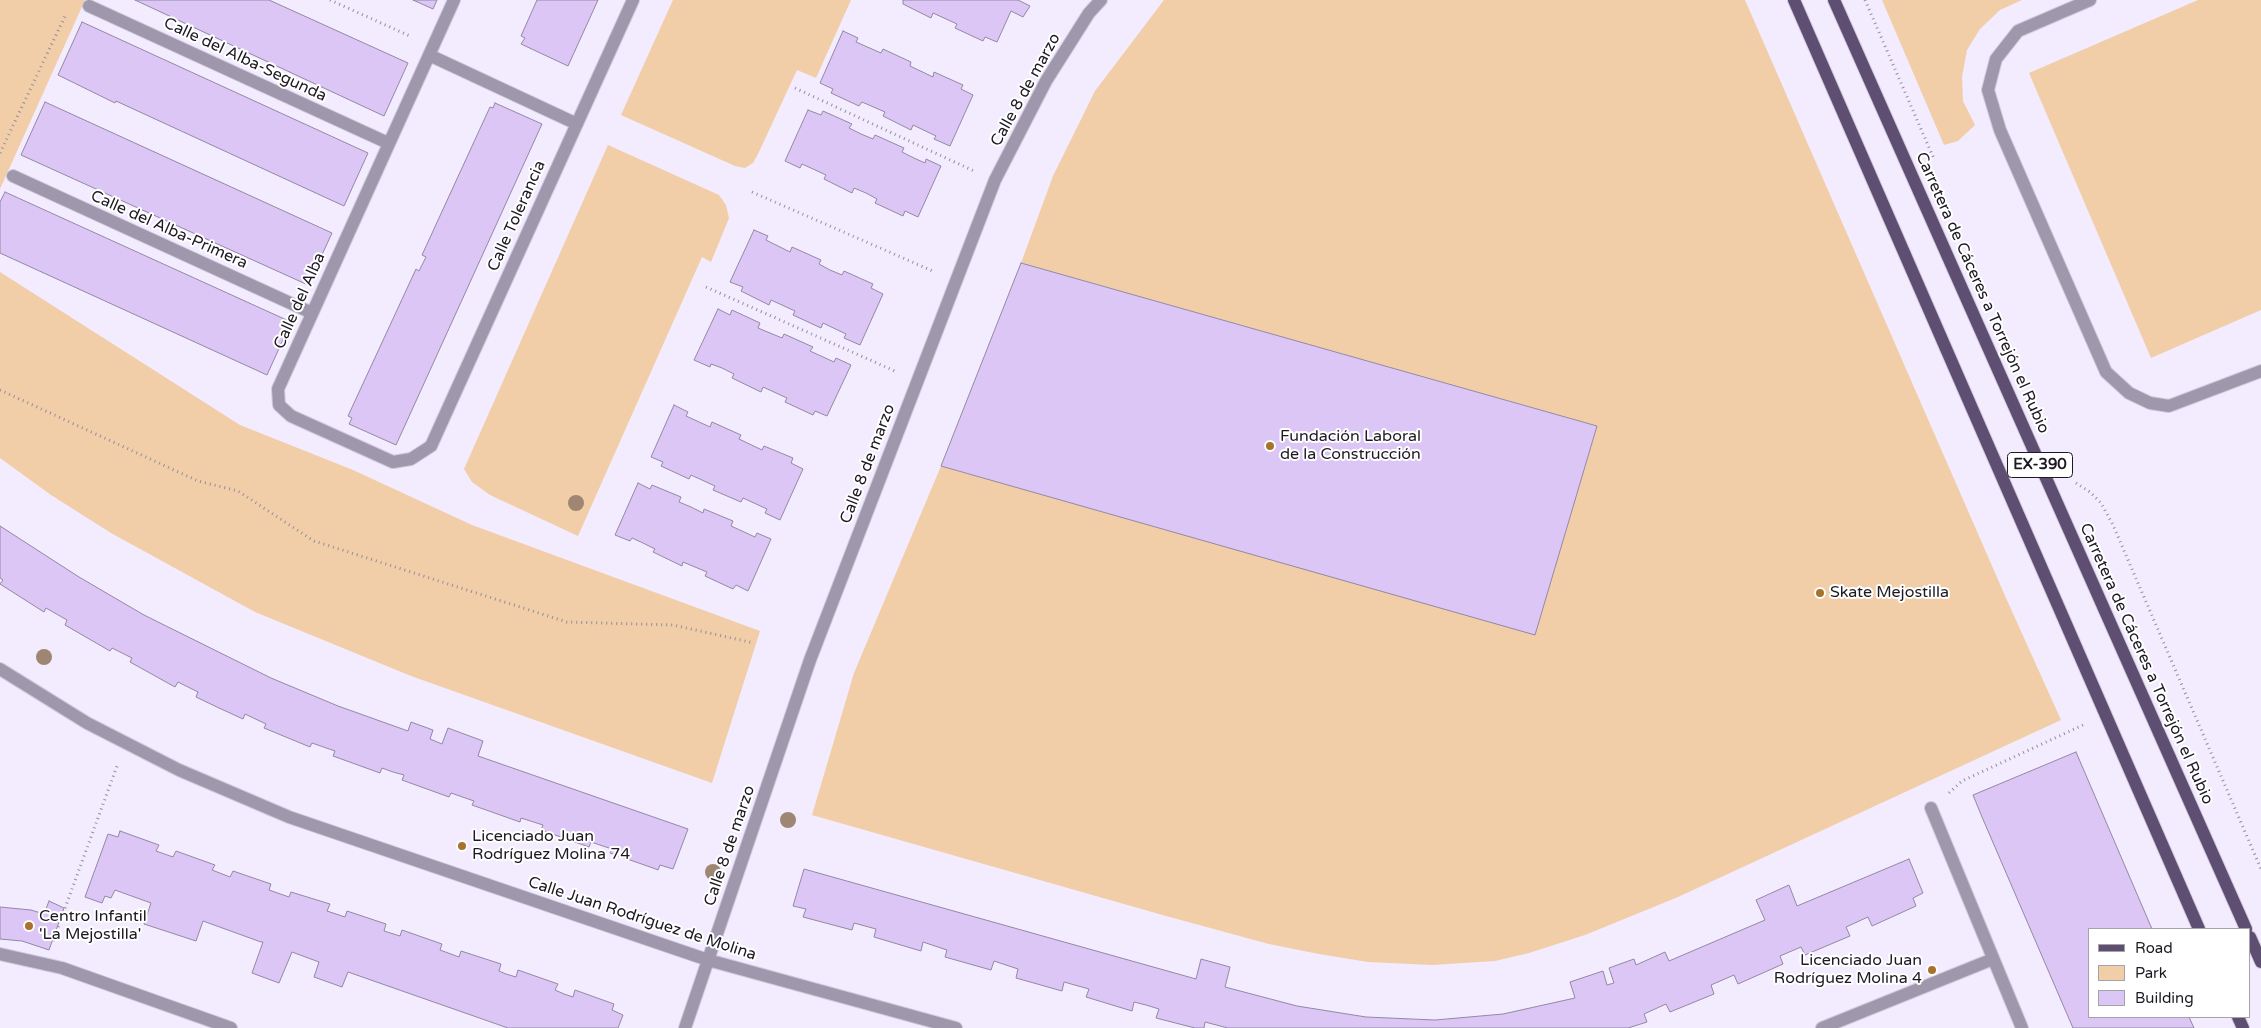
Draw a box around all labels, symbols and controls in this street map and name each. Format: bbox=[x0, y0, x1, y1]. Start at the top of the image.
street label: Calle del Alba-Segunda bbox=[161, 14, 329, 106]
street label: Calle 8 de marzo bbox=[987, 30, 1065, 150]
street label: Carretera de Cáceres a Torrejón el Rubio bbox=[1911, 149, 2053, 437]
street label: Calle Tolerancia bbox=[484, 158, 550, 274]
street label: Calle del Alba-Primera bbox=[88, 187, 250, 273]
street label: Calle del Alba bbox=[270, 250, 330, 352]
street label: Calle 8 de marzo bbox=[836, 402, 900, 526]
place label: Fundación Laboral de la Construcción bbox=[1280, 427, 1421, 465]
marker: Fundación Laboral de la Construcción bbox=[1264, 440, 1276, 452]
road number: EX-390 bbox=[2008, 452, 2072, 478]
street label: Carretera de Cáceres a Torrejón el Rubio bbox=[2075, 520, 2217, 808]
place label: Skate Mejostilla bbox=[1830, 583, 1949, 603]
marker: Skate Mejostilla bbox=[1814, 587, 1826, 599]
street label: Calle 8 de marzo bbox=[700, 783, 760, 909]
place label: Licenciado Juan Rodríguez Molina 74 bbox=[472, 827, 630, 865]
marker: Licenciado Juan Rodríguez Molina 74 bbox=[456, 840, 468, 852]
street label: Calle Juan Rodríguez de Molina bbox=[526, 873, 758, 965]
place label: Centro Infantil 'La Mejostilla' bbox=[39, 907, 147, 945]
marker: Centro Infantil 'La Mejostilla' bbox=[23, 920, 35, 932]
legend bbox=[2088, 928, 2251, 1018]
text: Road bbox=[2135, 939, 2173, 957]
place label: Licenciado Juan Rodríguez Molina 4 bbox=[1774, 951, 1922, 989]
marker: Licenciado Juan Rodríguez Molina 4 bbox=[1926, 964, 1938, 976]
text: Park bbox=[2135, 964, 2167, 982]
text: Building bbox=[2135, 989, 2194, 1007]

